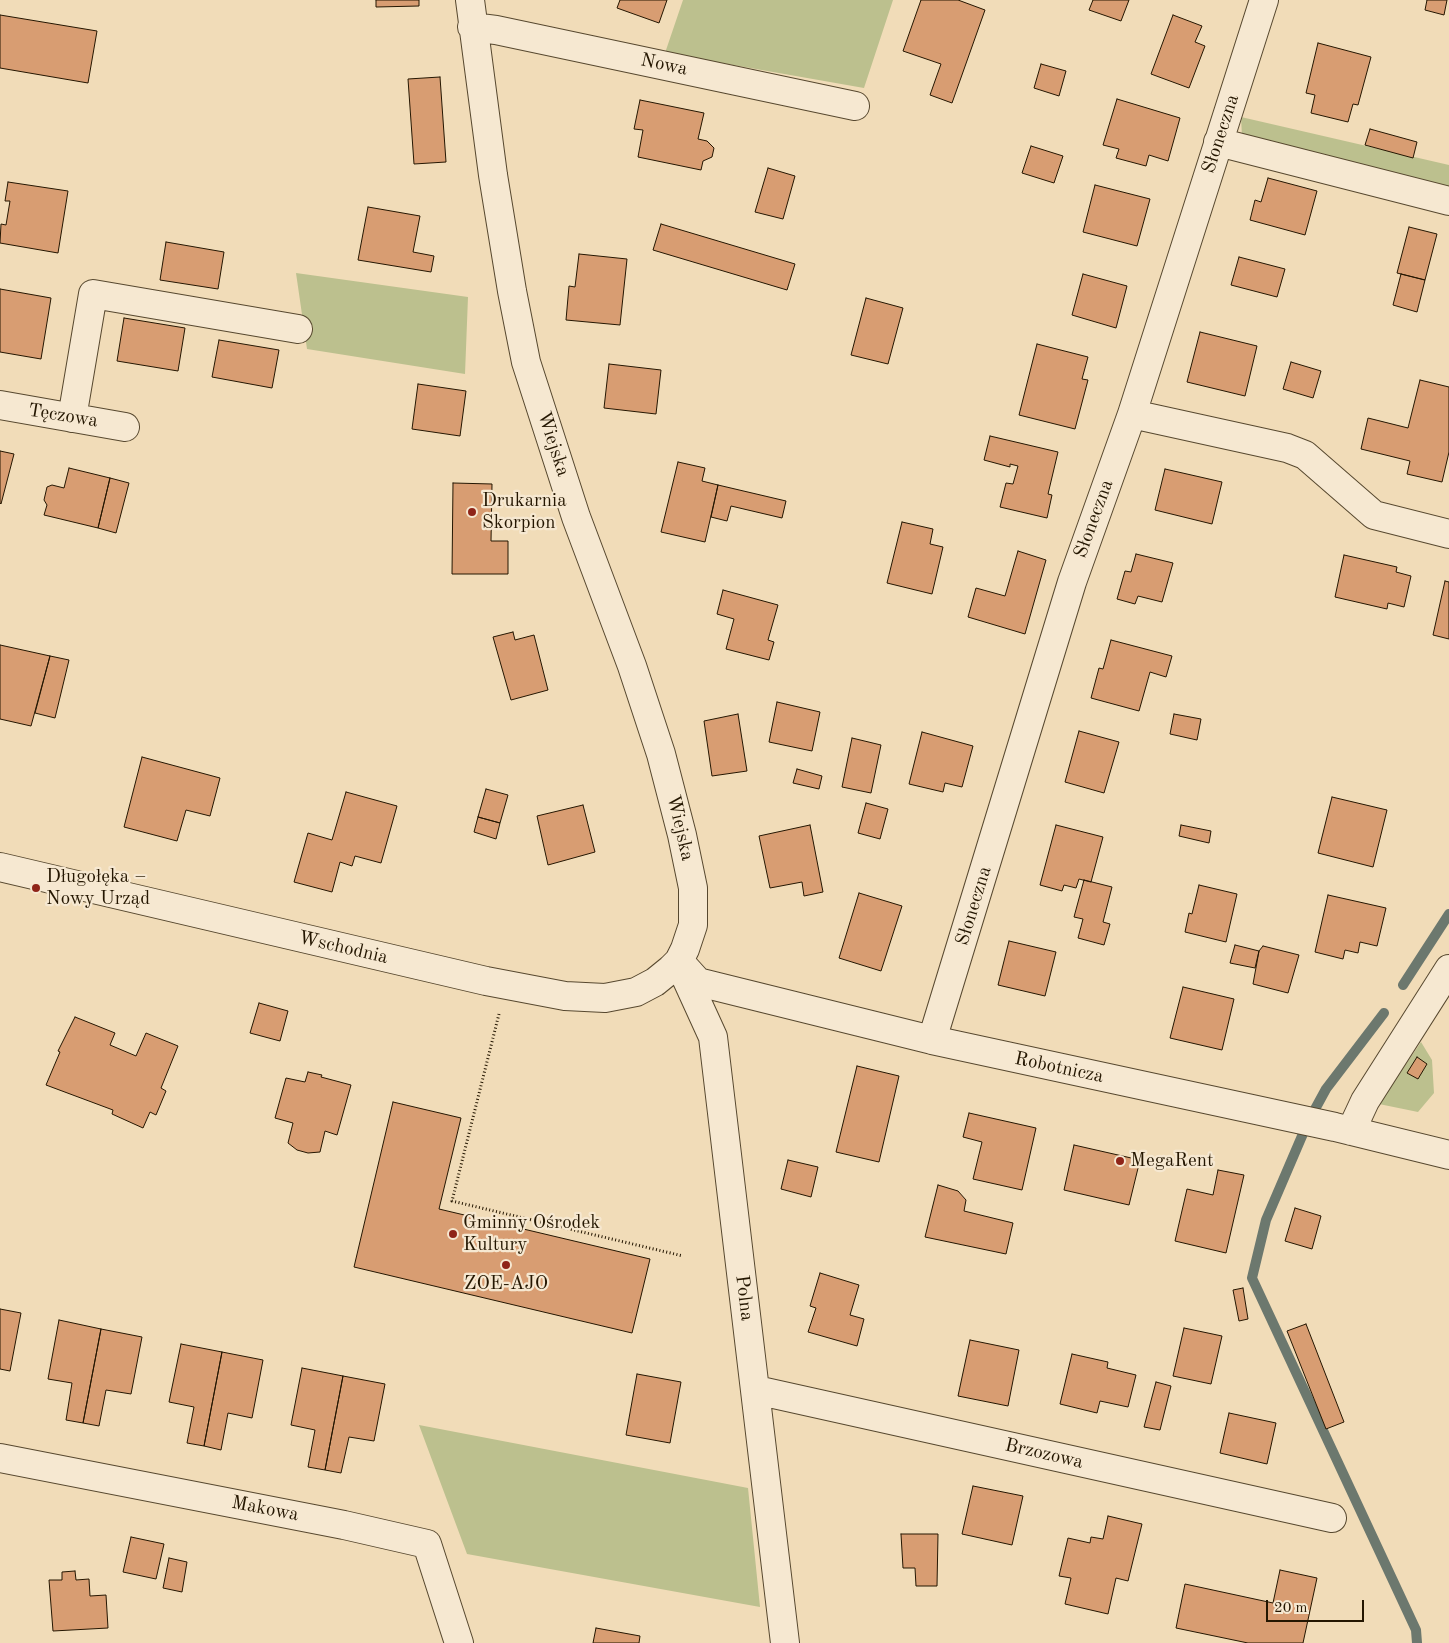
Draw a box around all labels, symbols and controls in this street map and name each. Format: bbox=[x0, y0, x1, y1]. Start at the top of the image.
street label: Nowa bbox=[639, 49, 689, 81]
street label: Słoneczna bbox=[1198, 92, 1244, 176]
street label: Tęczowa bbox=[26, 399, 100, 433]
street label: Wiejska bbox=[532, 409, 574, 479]
street label: Słoneczna bbox=[1069, 477, 1119, 561]
place label: Drukarnia Skorpion bbox=[482, 490, 567, 534]
marker: Drukarnia Skorpion bbox=[466, 506, 478, 518]
street label: Wiejska bbox=[661, 793, 699, 863]
street label: Słoneczna bbox=[951, 864, 997, 948]
place label: Długołęka – Nowy Urząd bbox=[46, 866, 150, 910]
marker: Długołęka – Nowy Urząd bbox=[30, 882, 42, 894]
street label: Wschodnia bbox=[296, 927, 390, 969]
street label: Robotnicza bbox=[1012, 1047, 1106, 1089]
place label: MegaRent bbox=[1130, 1150, 1214, 1172]
marker: MegaRent bbox=[1114, 1155, 1126, 1167]
place label: Gminny Ośrodek Kultury bbox=[463, 1212, 600, 1256]
marker: Gminny Ośrodek Kultury bbox=[447, 1228, 459, 1240]
marker: ZOE-AJO bbox=[500, 1259, 512, 1271]
place label: ZOE-AJO bbox=[464, 1273, 548, 1295]
street label: Polna bbox=[730, 1274, 758, 1322]
street label: Brzozowa bbox=[1003, 1434, 1085, 1474]
street label: Makowa bbox=[230, 1491, 300, 1527]
scale bar bbox=[1269, 1590, 1366, 1622]
text: 20 m bbox=[1274, 1601, 1308, 1616]

